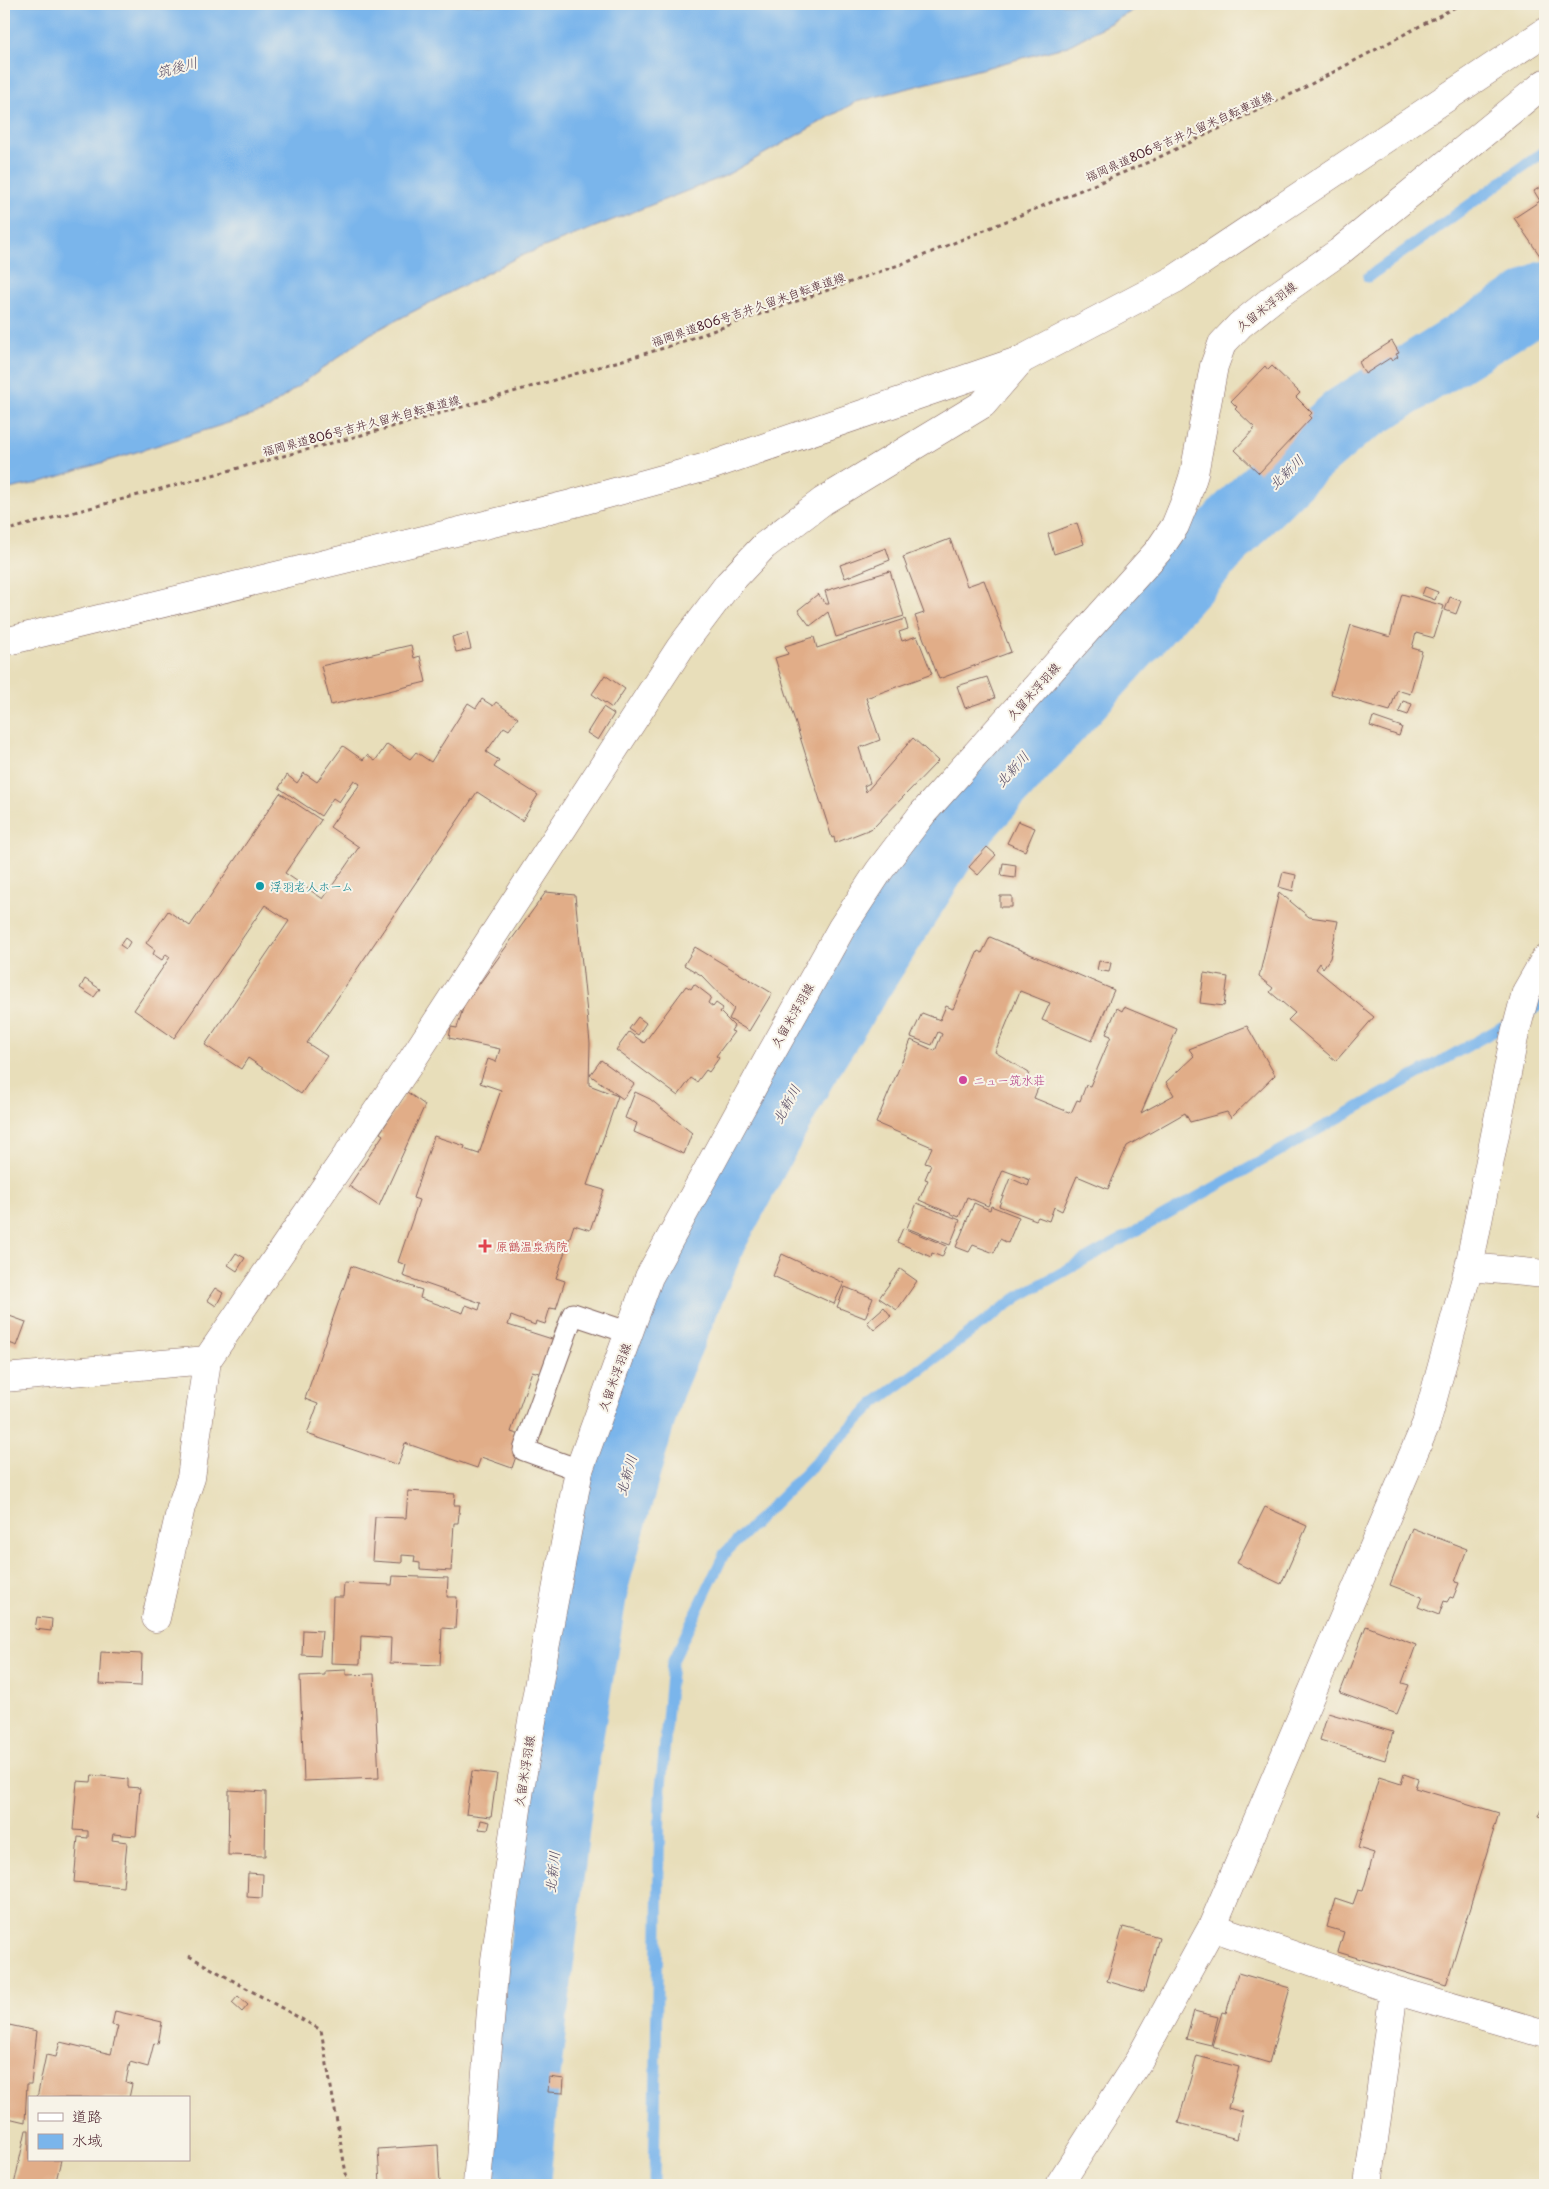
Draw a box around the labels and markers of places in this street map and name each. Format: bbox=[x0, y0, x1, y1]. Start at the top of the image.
place label: 浮羽老人ホーム bbox=[270, 877, 354, 895]
marker: 浮羽老人ホーム bbox=[254, 880, 266, 892]
place label: ニュー筑水荘 bbox=[973, 1071, 1045, 1089]
marker: ニュー筑水荘 bbox=[957, 1074, 969, 1086]
place label: 原鶴温泉病院 bbox=[496, 1237, 568, 1255]
marker: 原鶴温泉病院 bbox=[478, 1239, 492, 1253]

